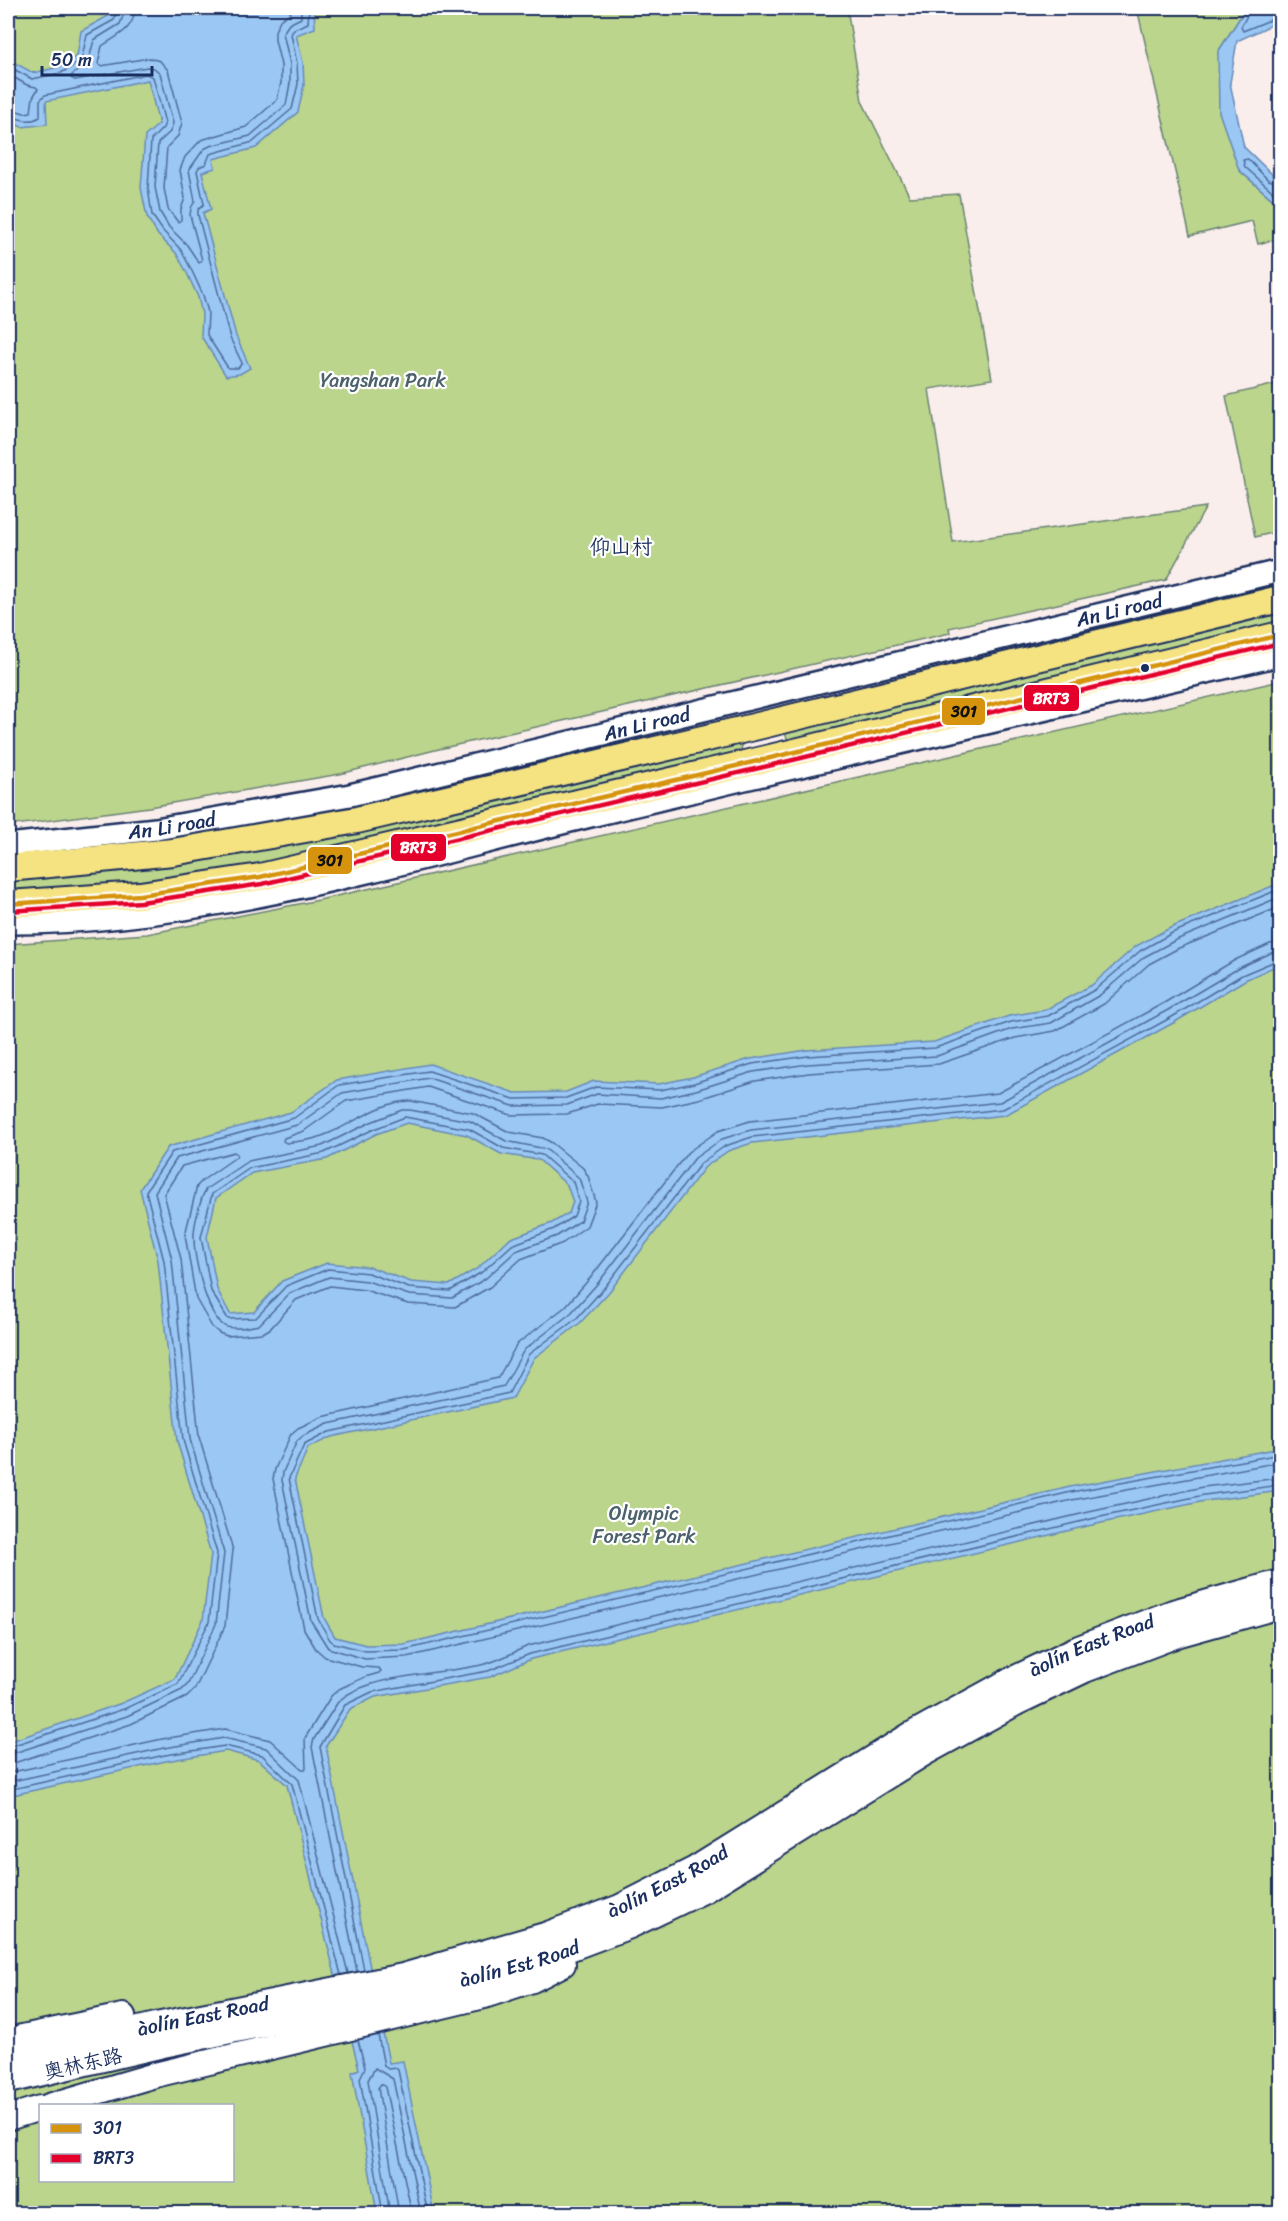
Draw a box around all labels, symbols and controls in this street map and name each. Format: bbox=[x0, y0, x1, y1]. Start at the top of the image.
scale bar bbox=[42, 39, 152, 77]
text: 50 m bbox=[51, 44, 92, 76]
park label: Yangshan Park bbox=[320, 363, 446, 398]
district label: 仰山村 bbox=[590, 528, 653, 566]
street label: An Li road bbox=[1071, 582, 1168, 637]
unlabelled marker bbox=[1139, 662, 1151, 674]
line badge: BRT3 bbox=[1023, 684, 1080, 712]
text: BRT3 bbox=[1033, 684, 1069, 713]
street label: An Li road bbox=[599, 696, 695, 751]
line badge: 301 bbox=[941, 697, 986, 726]
text: 301 bbox=[950, 697, 977, 726]
street label: An Li road bbox=[125, 801, 220, 850]
line badge: BRT3 bbox=[390, 833, 447, 862]
text: BRT3 bbox=[400, 833, 436, 862]
line badge: 301 bbox=[307, 846, 353, 875]
text: 301 bbox=[316, 846, 343, 875]
park label: Olympic Forest Park bbox=[593, 1496, 696, 1554]
street label: àolín East Road bbox=[1023, 1603, 1161, 1687]
street label: àolín East Road bbox=[602, 1834, 737, 1928]
street label: àolín Est Road bbox=[456, 1929, 586, 1997]
street label: àolín East Road bbox=[134, 1985, 273, 2046]
street label: 奥林东路 bbox=[40, 2038, 127, 2090]
legend bbox=[39, 2104, 234, 2182]
text: 301 bbox=[93, 2112, 122, 2144]
text: BRT3 bbox=[93, 2142, 134, 2174]

